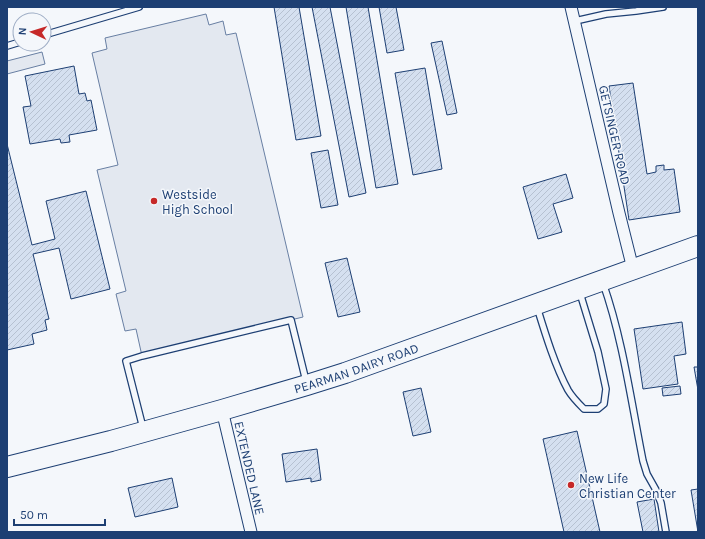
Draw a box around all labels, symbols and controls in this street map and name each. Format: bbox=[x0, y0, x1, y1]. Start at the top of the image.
north arrow bbox=[12, 12, 52, 52]
text: N bbox=[16, 27, 29, 36]
street label: GETSINGER ROAD bbox=[596, 84, 633, 186]
place label: Westside High School bbox=[162, 187, 233, 217]
marker: Westside High School bbox=[149, 196, 159, 206]
street label: PEARMAN DAIRY ROAD bbox=[292, 340, 421, 396]
street label: EXTENDED LANE bbox=[231, 420, 268, 516]
place label: New Life Christian Center bbox=[579, 471, 676, 501]
marker: New Life Christian Center bbox=[566, 480, 576, 490]
scale bar bbox=[14, 501, 105, 527]
text: 50 m bbox=[20, 508, 48, 522]

